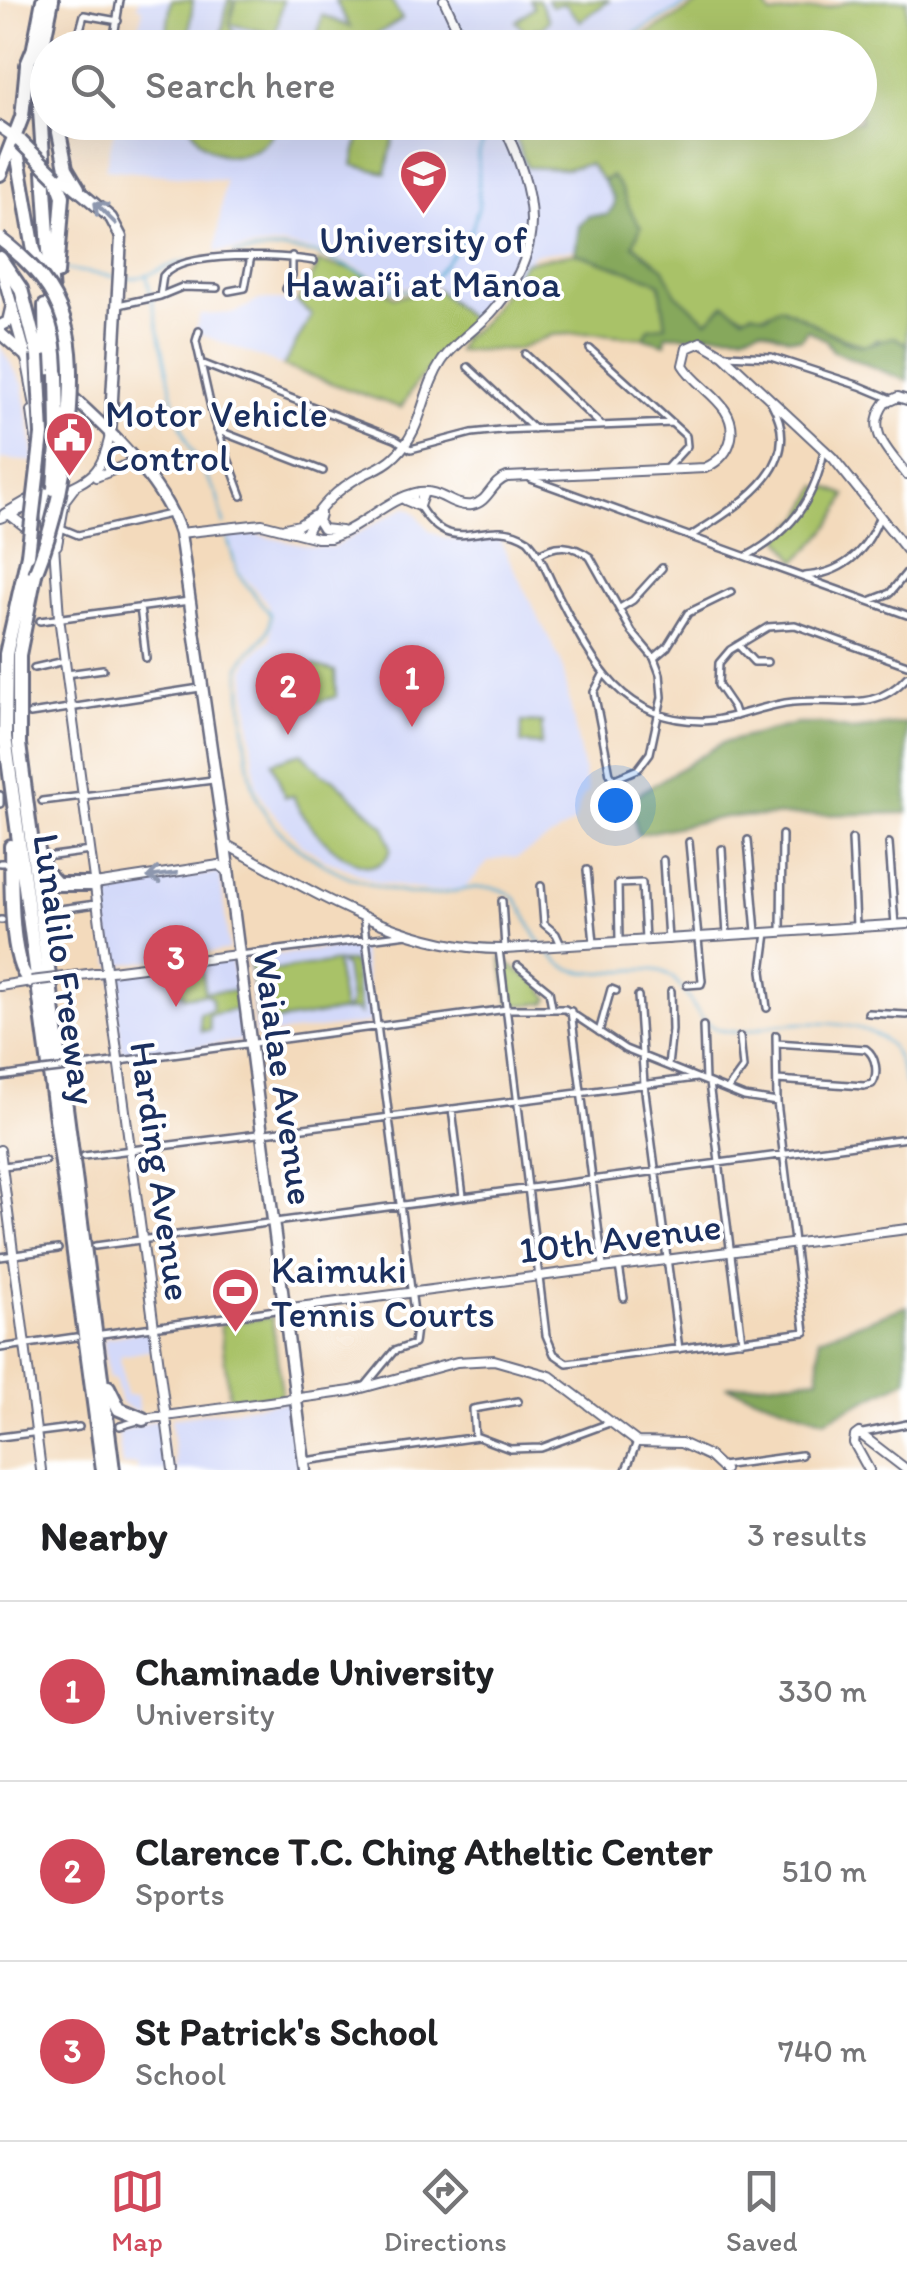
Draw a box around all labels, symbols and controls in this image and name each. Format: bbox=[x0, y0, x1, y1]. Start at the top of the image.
search box bbox=[30, 30, 877, 140]
icon: search bbox=[65, 58, 120, 113]
text: Search here bbox=[145, 62, 336, 108]
school or university icon: University of Hawaiʻi at Mānoa bbox=[397, 148, 449, 216]
one-way arrow bbox=[93, 202, 117, 226]
place label: University of Hawaiʻi at Mānoa bbox=[285, 217, 561, 307]
place label: Motor Vehicle Control bbox=[105, 391, 328, 481]
public building icon: Motor Vehicle Control bbox=[44, 410, 96, 478]
pin: 1 bbox=[380, 644, 444, 727]
pin: 2 bbox=[256, 652, 320, 735]
your location bbox=[590, 780, 641, 831]
street label: Lunalilo Freeway bbox=[23, 830, 107, 1108]
one-way arrow bbox=[146, 866, 178, 884]
pin: 3 bbox=[144, 924, 208, 1007]
street label: Waialae Avenue bbox=[243, 946, 325, 1208]
street label: Harding Avenue bbox=[120, 1038, 202, 1304]
street label: 10th Avenue bbox=[516, 1203, 724, 1273]
place label: Kaimuki Tennis Courts bbox=[271, 1247, 495, 1337]
sports icon: Kaimuki Tennis Courts bbox=[210, 1266, 262, 1334]
text: Nearby bbox=[40, 1510, 167, 1561]
text: 3 results bbox=[747, 1516, 867, 1554]
text: Chaminade University bbox=[135, 1649, 494, 1695]
text: 1 bbox=[65, 1672, 80, 1710]
text: 330 m bbox=[778, 1672, 867, 1710]
text: University bbox=[135, 1695, 275, 1733]
text: Clarence T.C. Ching Atheltic Center bbox=[135, 1829, 712, 1875]
text: 2 bbox=[64, 1852, 81, 1890]
text: 510 m bbox=[782, 1852, 867, 1890]
text: Sports bbox=[135, 1875, 225, 1913]
text: St Patrick's School bbox=[135, 2009, 438, 2055]
text: 3 bbox=[64, 2032, 81, 2070]
text: 740 m bbox=[778, 2032, 867, 2070]
text: School bbox=[135, 2055, 226, 2093]
tab: Map bbox=[110, 2164, 165, 2258]
tab: Directions bbox=[384, 2164, 507, 2258]
tab: Saved bbox=[726, 2164, 797, 2258]

